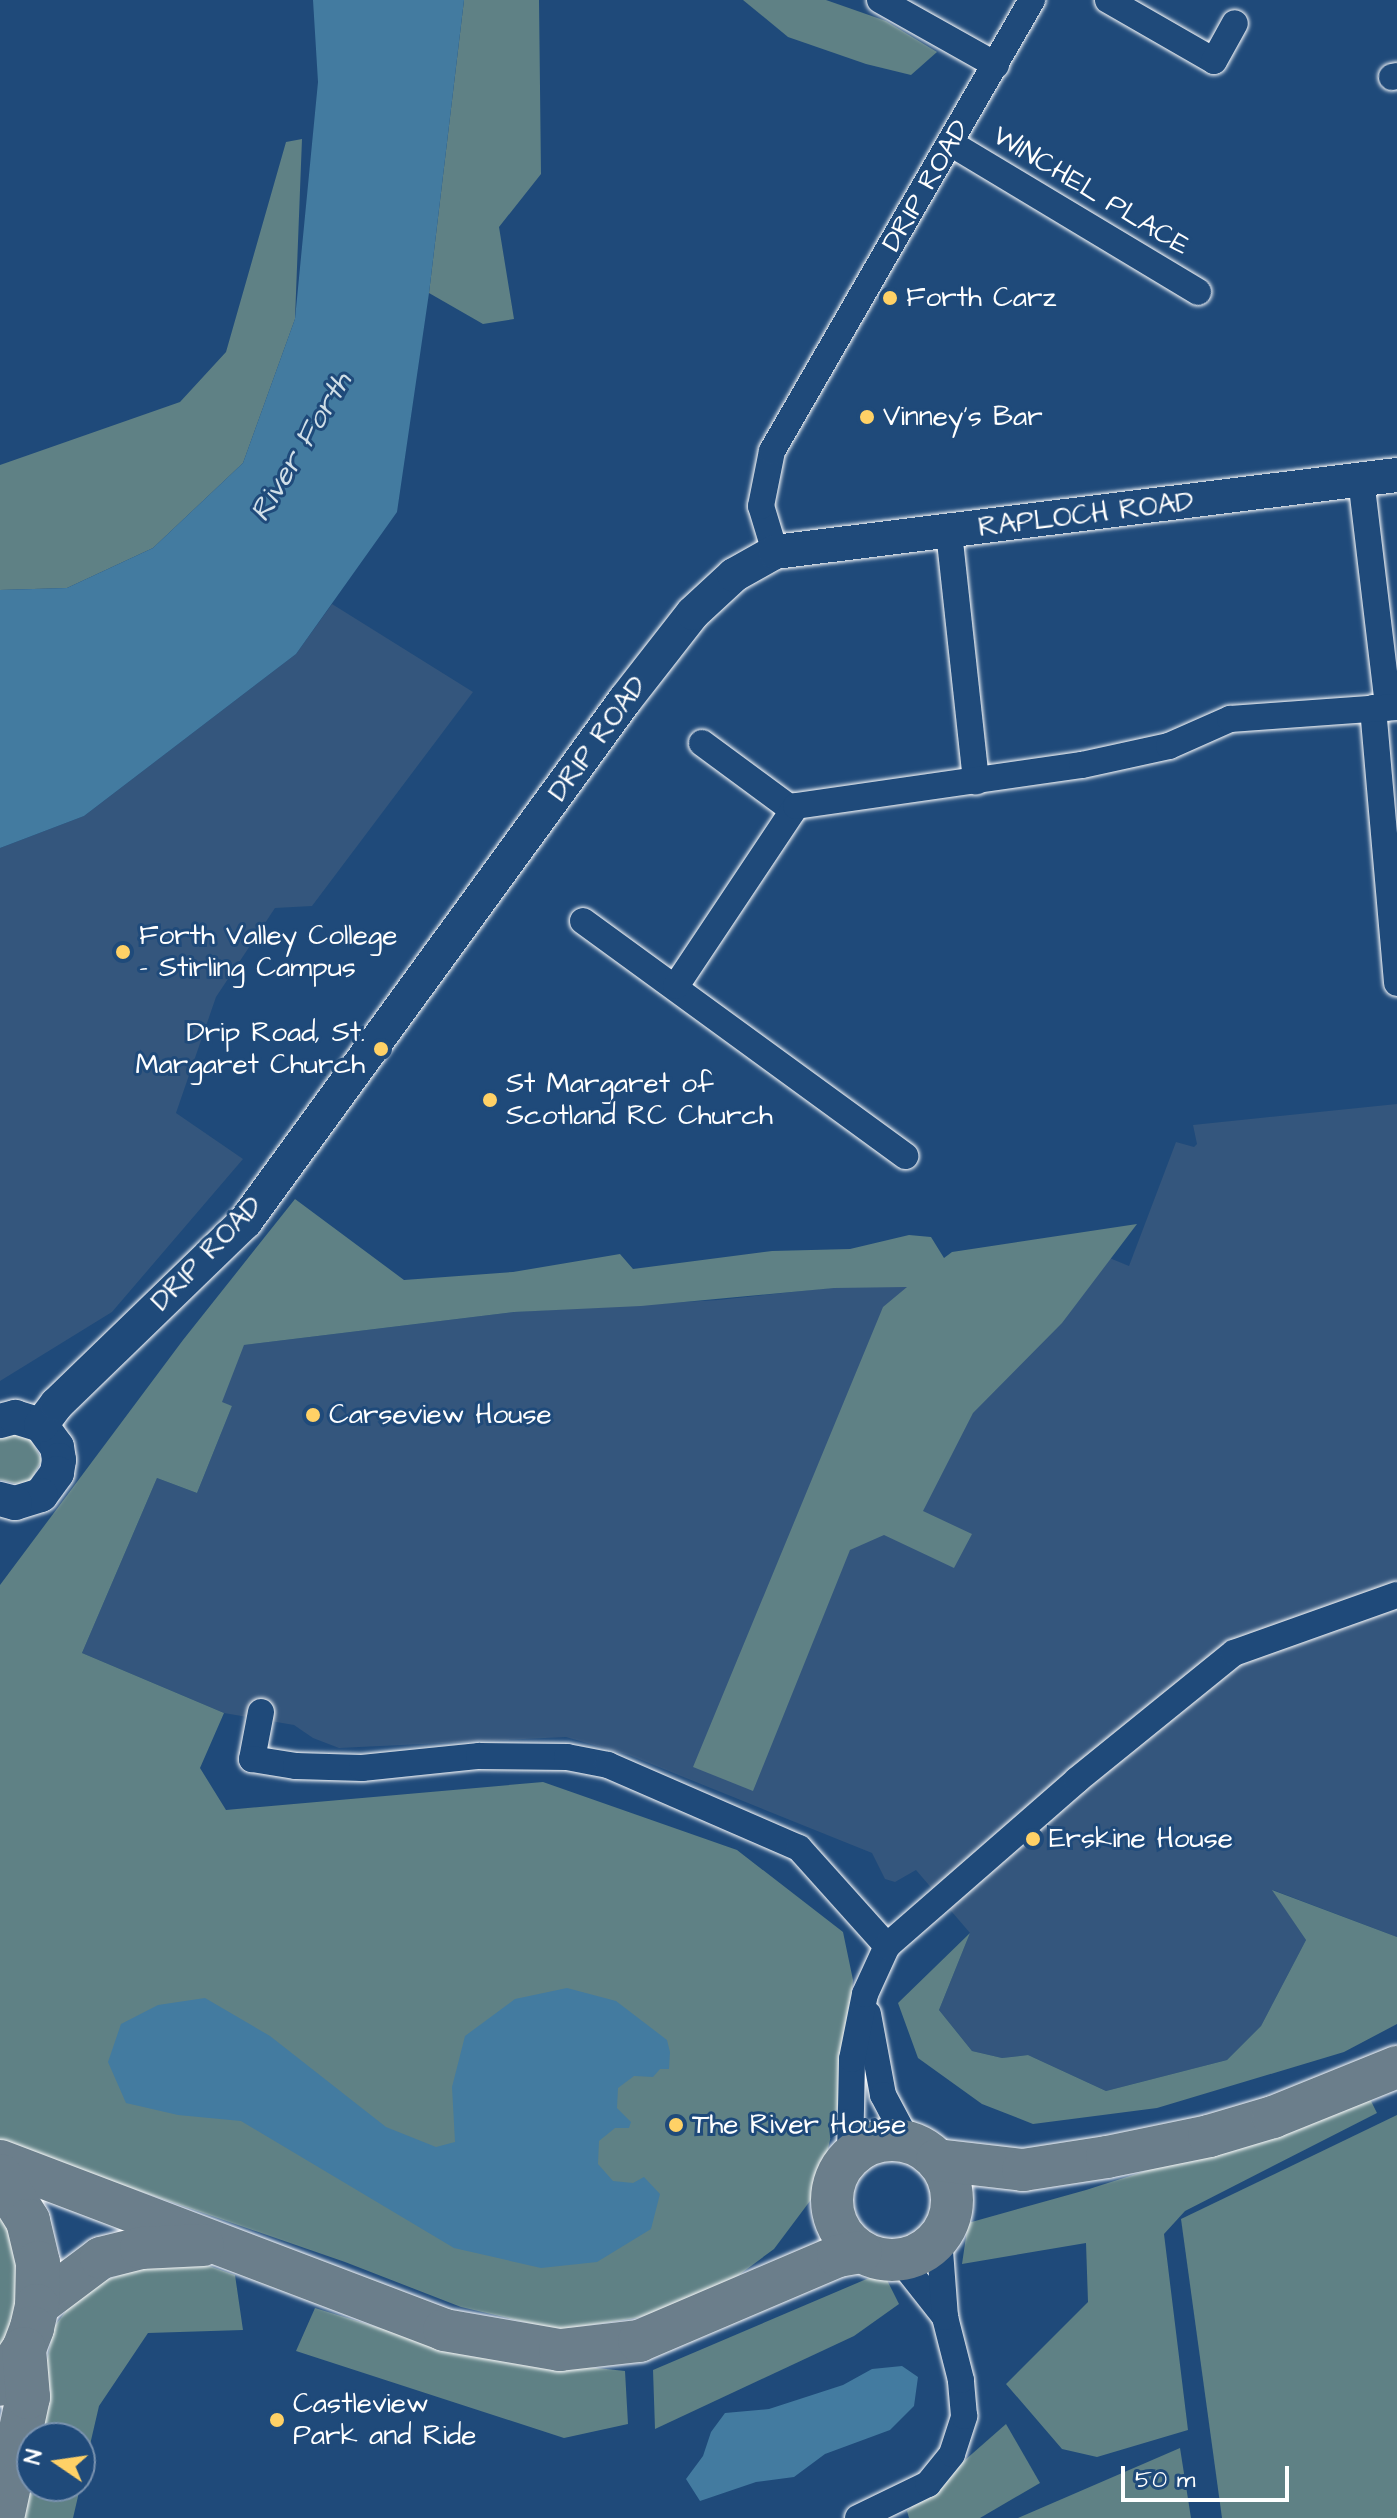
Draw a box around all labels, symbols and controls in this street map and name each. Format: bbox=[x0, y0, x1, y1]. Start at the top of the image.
street label: DRIP ROAD bbox=[875, 114, 977, 258]
street label: WINCHEL PLACE bbox=[986, 119, 1196, 263]
place label: Forth Carz bbox=[906, 281, 1056, 315]
marker: Forth Carz bbox=[881, 289, 899, 307]
water label: River Forth bbox=[242, 366, 360, 528]
place label: Vinney's Bar bbox=[883, 400, 1043, 434]
marker: Vinney's Bar bbox=[858, 408, 876, 426]
street label: RAPLOCH ROAD bbox=[976, 485, 1196, 545]
street label: DRIP ROAD bbox=[541, 670, 655, 808]
place label: Forth Valley College - Stirling Campus bbox=[139, 919, 397, 985]
marker: Forth Valley College - Stirling Campus bbox=[114, 943, 132, 961]
place label: Drip Road, St. Margaret Church bbox=[135, 1016, 365, 1082]
marker: Drip Road, St. Margaret Church bbox=[372, 1040, 390, 1058]
place label: St Margaret of Scotland RC Church bbox=[506, 1067, 773, 1133]
marker: St Margaret of Scotland RC Church bbox=[481, 1091, 499, 1109]
street label: DRIP ROAD bbox=[144, 1190, 270, 1318]
place label: Carseview House bbox=[329, 1398, 552, 1432]
marker: Carseview House bbox=[304, 1406, 322, 1424]
place label: Erskine House bbox=[1049, 1822, 1233, 1856]
marker: Erskine House bbox=[1024, 1830, 1042, 1848]
place label: The River House bbox=[692, 2108, 906, 2142]
marker: The River House bbox=[667, 2116, 685, 2134]
place label: Castleview Park and Ride bbox=[293, 2387, 476, 2453]
marker: Castleview Park and Ride bbox=[268, 2411, 286, 2429]
north arrow bbox=[16, 2422, 96, 2502]
text: N bbox=[17, 2447, 51, 2467]
scale bar bbox=[1125, 2450, 1293, 2500]
text: 50 m bbox=[1135, 2463, 1195, 2497]

